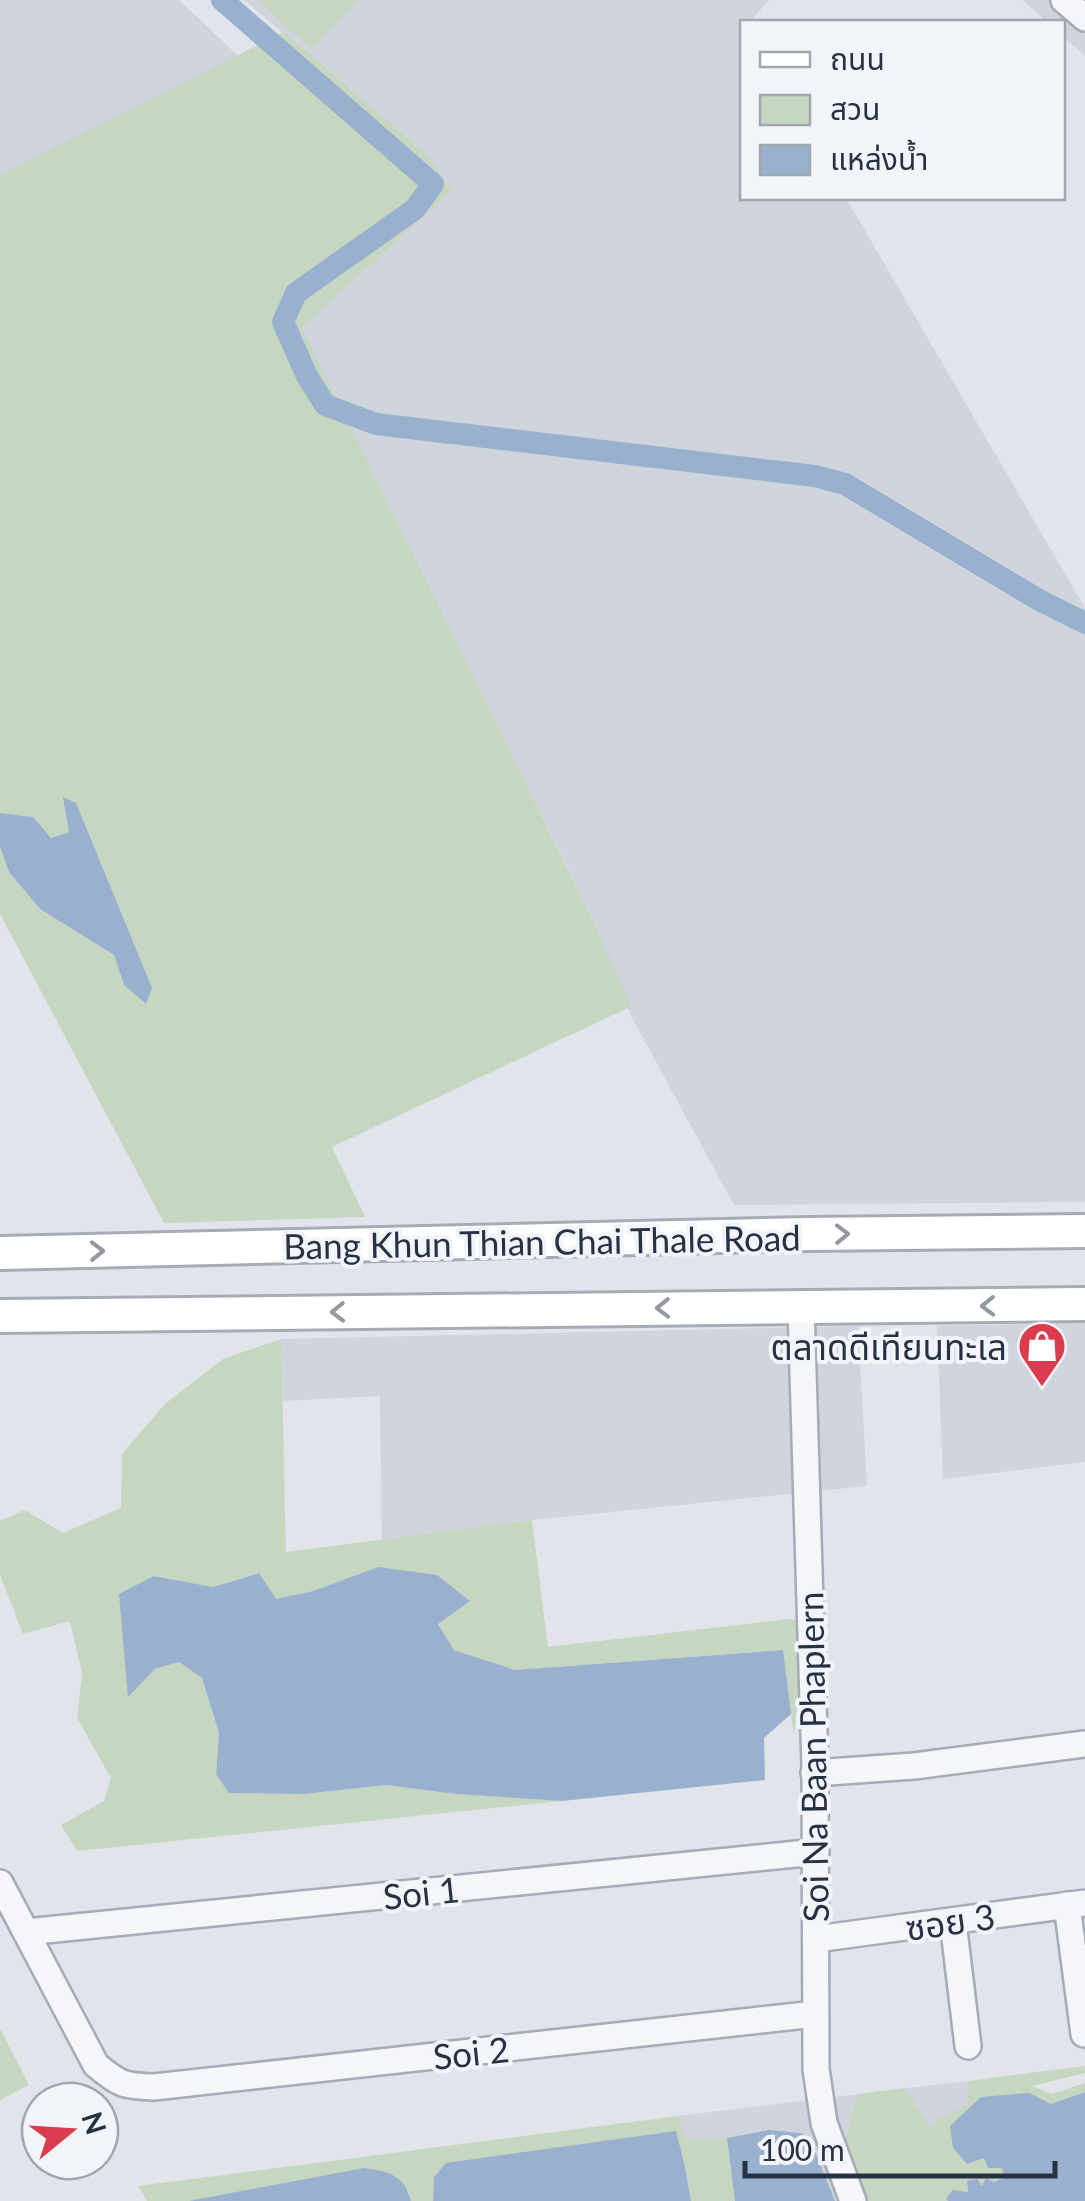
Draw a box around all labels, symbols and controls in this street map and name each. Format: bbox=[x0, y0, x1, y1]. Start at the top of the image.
legend bbox=[740, 20, 1065, 200]
text: ถนน bbox=[830, 40, 885, 76]
text: สวน bbox=[830, 90, 880, 126]
text: แหล่งน้ำ bbox=[830, 139, 928, 176]
street label: Bang Khun Thian Chai Thale Road bbox=[283, 1215, 801, 1267]
one-way arrow bbox=[836, 1223, 851, 1245]
one-way arrow bbox=[90, 1240, 106, 1261]
one-way arrow bbox=[979, 1295, 995, 1316]
one-way arrow bbox=[654, 1297, 670, 1319]
one-way arrow bbox=[329, 1301, 345, 1322]
shop icon: ตลาดดีเทียนทะเล bbox=[1016, 1320, 1068, 1388]
place label: ตลาดดีเทียนทะเล bbox=[770, 1325, 1007, 1367]
street label: Soi Na Baan Phaplern bbox=[788, 1591, 836, 1923]
street label: Soi 1 bbox=[381, 1867, 461, 1917]
street label: ซอย 3 bbox=[903, 1894, 997, 1948]
street label: Soi 2 bbox=[431, 2027, 511, 2077]
north arrow bbox=[20, 2081, 120, 2181]
text: N bbox=[75, 2107, 114, 2138]
scale bar bbox=[745, 2116, 1055, 2178]
text: 100 m bbox=[760, 2131, 845, 2167]

